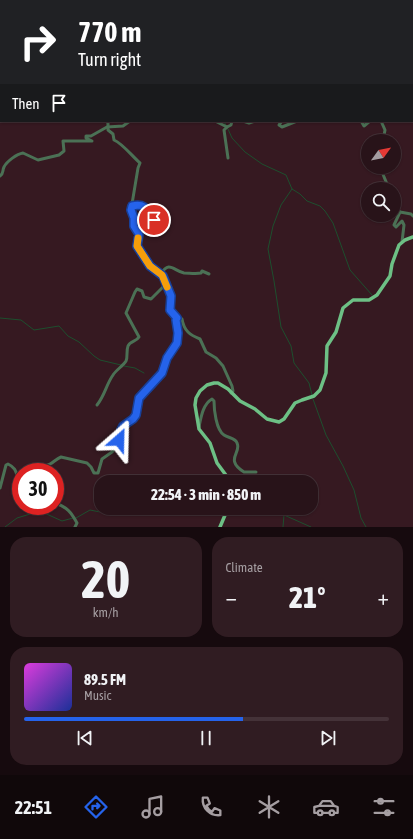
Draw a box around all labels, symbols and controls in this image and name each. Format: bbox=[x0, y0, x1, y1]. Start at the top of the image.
icon: right bbox=[12, 16, 64, 68]
text: 770 m bbox=[78, 16, 141, 48]
text: Turn right bbox=[78, 49, 141, 70]
icon: arrive bbox=[48, 92, 70, 114]
text: Then bbox=[12, 95, 40, 112]
north arrow bbox=[361, 134, 401, 174]
map controls bbox=[361, 134, 401, 222]
button: search bbox=[361, 182, 401, 222]
pin bbox=[137, 203, 171, 237]
icon: arrive bbox=[143, 209, 165, 231]
position arrow bbox=[98, 419, 140, 461]
speed limit sign: 30 bbox=[12, 463, 64, 515]
text: 22:54 · 3 min · 850 m bbox=[151, 486, 261, 503]
text: 20 bbox=[81, 549, 130, 609]
text: Climate bbox=[226, 560, 263, 575]
text: 21° bbox=[289, 580, 325, 614]
text: − bbox=[226, 584, 237, 610]
text: + bbox=[378, 584, 389, 610]
text: km/h bbox=[93, 605, 119, 620]
text: 89.5 FM bbox=[84, 671, 126, 688]
text: Music bbox=[84, 688, 111, 703]
icon: previous bbox=[74, 727, 96, 749]
icon: pause bbox=[195, 727, 217, 749]
icon: next bbox=[317, 727, 339, 749]
icon: directions bbox=[82, 793, 110, 821]
icon: music bbox=[139, 793, 167, 821]
icon: phone bbox=[197, 793, 225, 821]
icon: climate bbox=[255, 793, 283, 821]
icon: car bbox=[312, 793, 340, 821]
icon: filters bbox=[370, 793, 398, 821]
text: 22:51 bbox=[15, 797, 52, 818]

